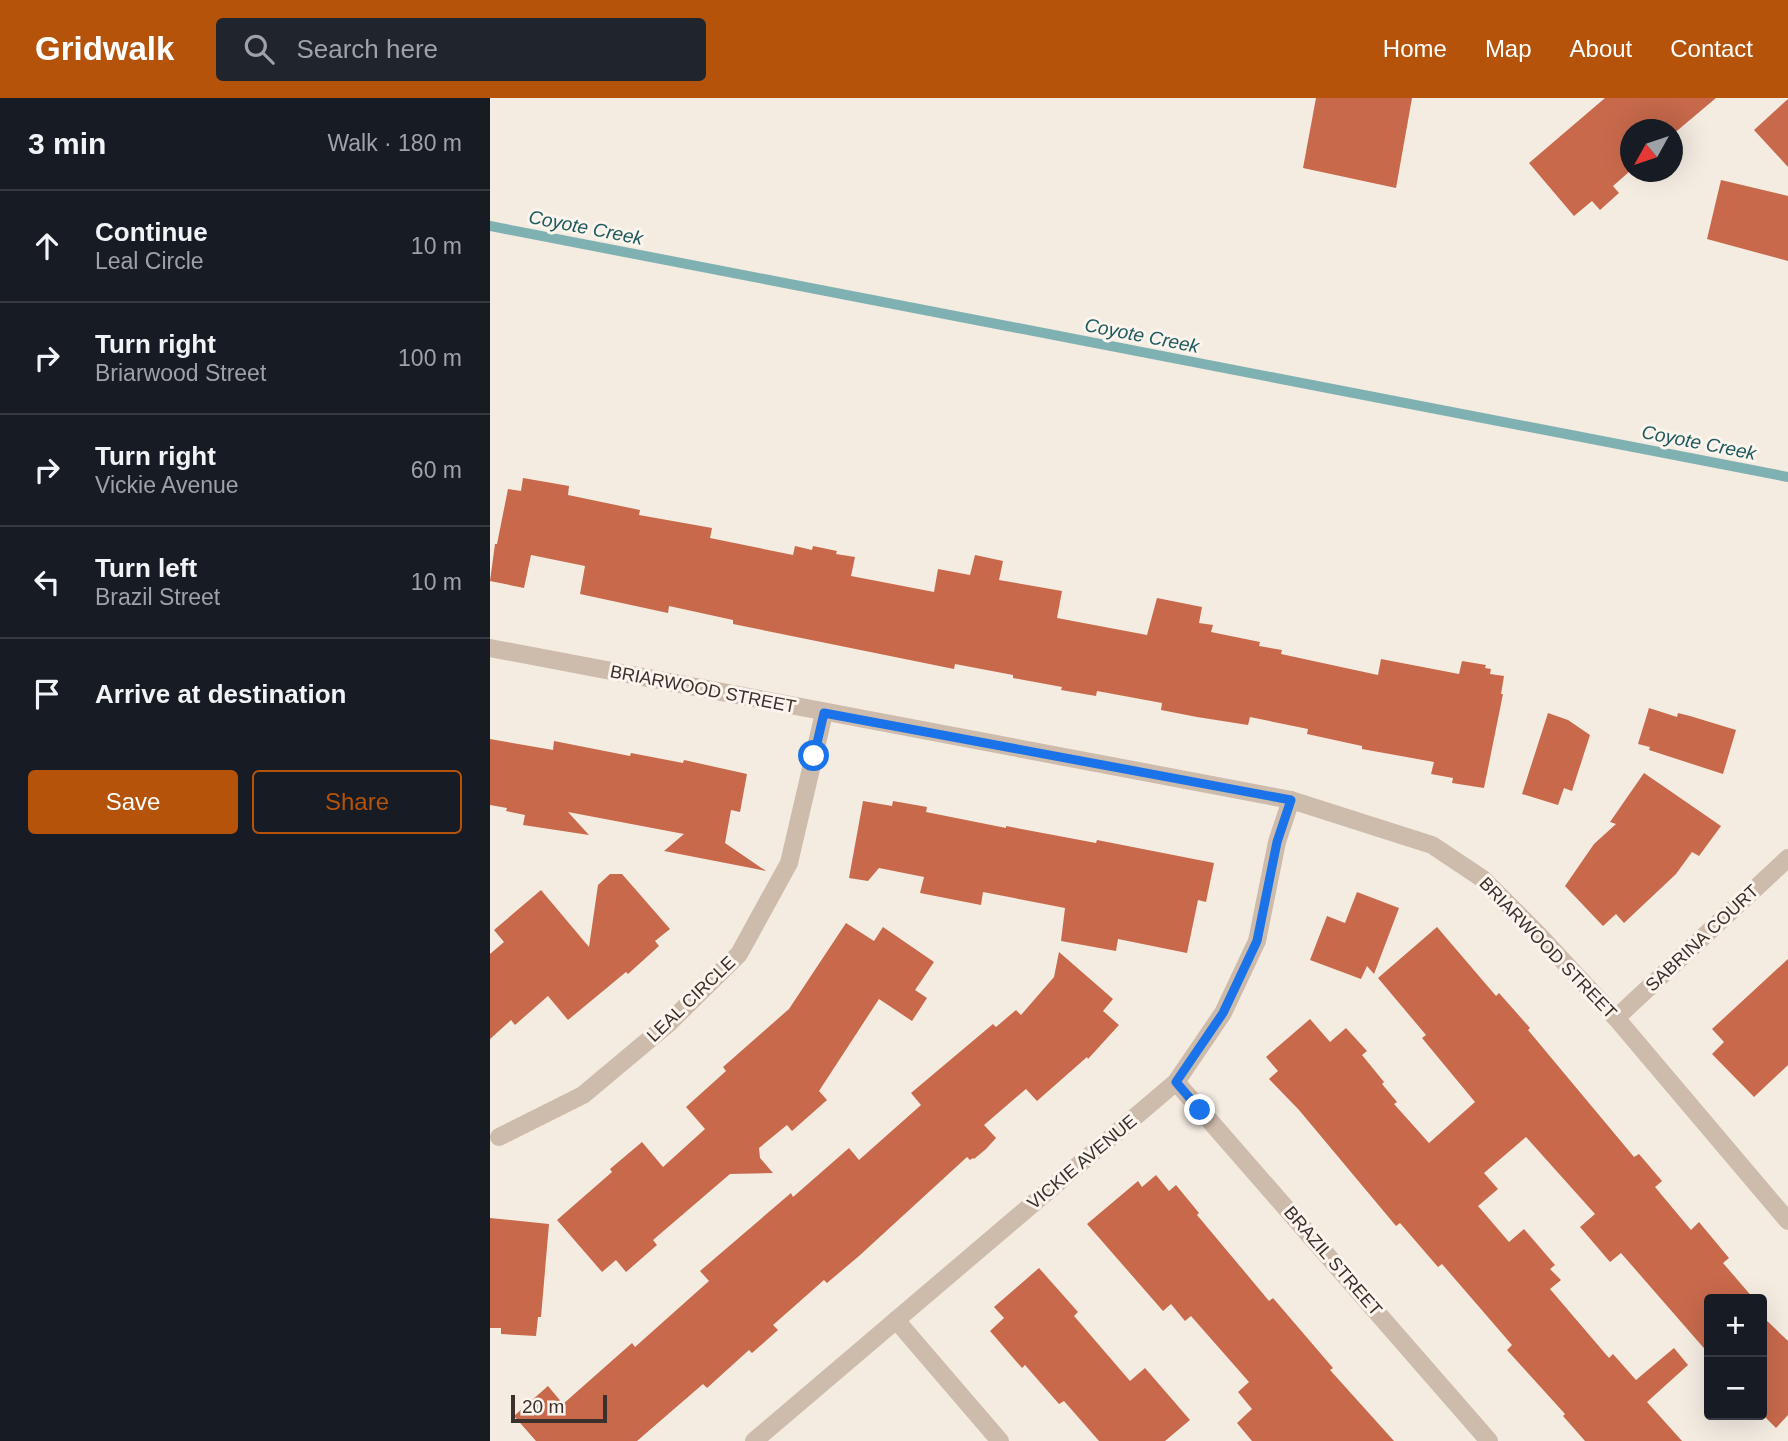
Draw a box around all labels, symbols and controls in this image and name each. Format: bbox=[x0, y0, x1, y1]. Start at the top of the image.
search box bbox=[216, 18, 706, 81]
text: Gridwalk bbox=[35, 30, 174, 67]
icon: search bbox=[240, 30, 278, 68]
text: Search here bbox=[296, 34, 438, 64]
text: Home bbox=[1383, 35, 1447, 62]
text: Map bbox=[1485, 35, 1532, 62]
text: About bbox=[1570, 35, 1632, 62]
text: Contact bbox=[1670, 35, 1753, 62]
north arrow bbox=[1620, 119, 1683, 182]
text: 3 min bbox=[28, 127, 106, 160]
text: Walk · 180 m bbox=[327, 130, 462, 156]
water label: Coyote Creek bbox=[527, 206, 646, 249]
text: Continue bbox=[95, 217, 208, 247]
icon: ahead bbox=[28, 227, 66, 265]
text: 10 m bbox=[411, 233, 462, 259]
text: Leal Circle bbox=[95, 248, 204, 274]
water label: Coyote Creek bbox=[1083, 314, 1202, 357]
text: Turn right bbox=[95, 329, 216, 359]
icon: right bbox=[28, 339, 66, 377]
text: 100 m bbox=[398, 345, 462, 371]
text: Briarwood Street bbox=[95, 360, 266, 386]
water label: Coyote Creek bbox=[1640, 421, 1759, 464]
text: Turn right bbox=[95, 441, 216, 471]
icon: right bbox=[28, 451, 66, 489]
text: 60 m bbox=[411, 457, 462, 483]
text: Vickie Avenue bbox=[95, 472, 239, 498]
text: Turn left bbox=[95, 553, 197, 583]
icon: left bbox=[28, 563, 66, 601]
text: 10 m bbox=[411, 569, 462, 595]
text: Brazil Street bbox=[95, 584, 220, 610]
street label: BRIARWOOD STREET bbox=[608, 661, 798, 717]
icon: arrive bbox=[28, 675, 66, 713]
text: Arrive at destination bbox=[95, 679, 346, 709]
route start bbox=[798, 740, 829, 771]
button: Save bbox=[28, 770, 238, 834]
button: Share bbox=[252, 770, 462, 834]
street label: BRIARWOOD STREET bbox=[1475, 873, 1621, 1023]
street label: SABRINA COURT bbox=[1642, 881, 1762, 995]
street label: LEAL CIRCLE bbox=[643, 952, 739, 1046]
route end bbox=[1184, 1094, 1215, 1125]
street label: VICKIE AVENUE bbox=[1024, 1111, 1140, 1213]
street label: BRAZIL STREET bbox=[1280, 1202, 1386, 1320]
map controls bbox=[1704, 1294, 1767, 1420]
button: + bbox=[1704, 1294, 1767, 1357]
button: − bbox=[1704, 1357, 1767, 1420]
scale bar bbox=[511, 1392, 607, 1424]
text: 20 m bbox=[522, 1396, 564, 1417]

